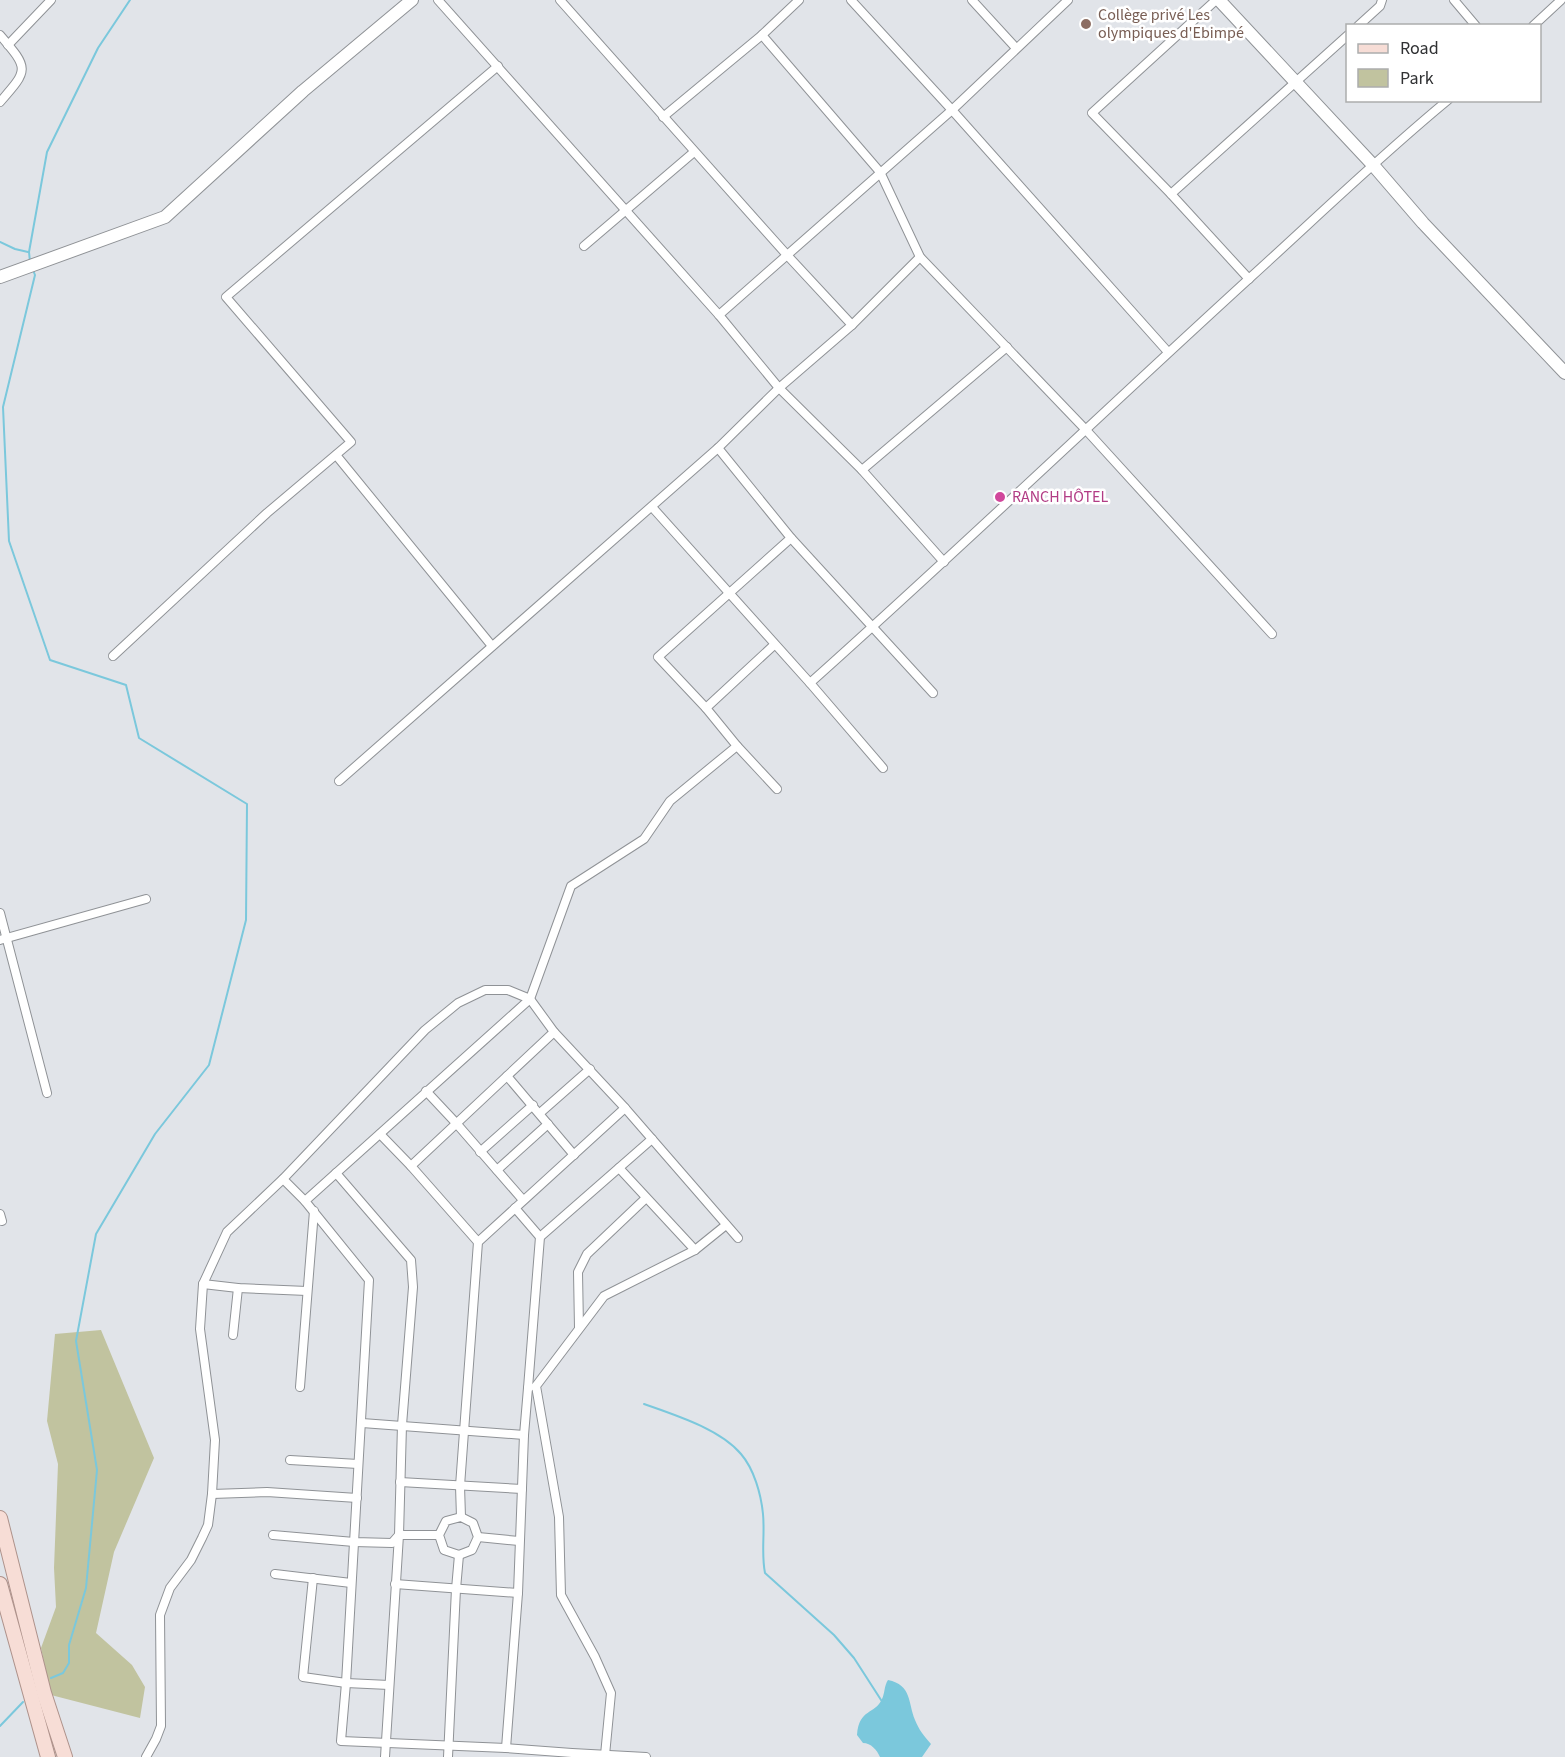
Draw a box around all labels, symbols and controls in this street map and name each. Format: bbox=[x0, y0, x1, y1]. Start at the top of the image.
place label: Collège privé Les olympiques d'Ebimpé bbox=[1098, 4, 1244, 44]
marker: Collège privé Les olympiques d'Ebimpé bbox=[1079, 17, 1093, 31]
legend bbox=[1346, 24, 1541, 102]
text: Road bbox=[1400, 36, 1439, 61]
text: Park bbox=[1400, 66, 1434, 91]
place label: RANCH HÔTEL bbox=[1012, 486, 1109, 508]
marker: RANCH HÔTEL bbox=[993, 490, 1007, 504]

